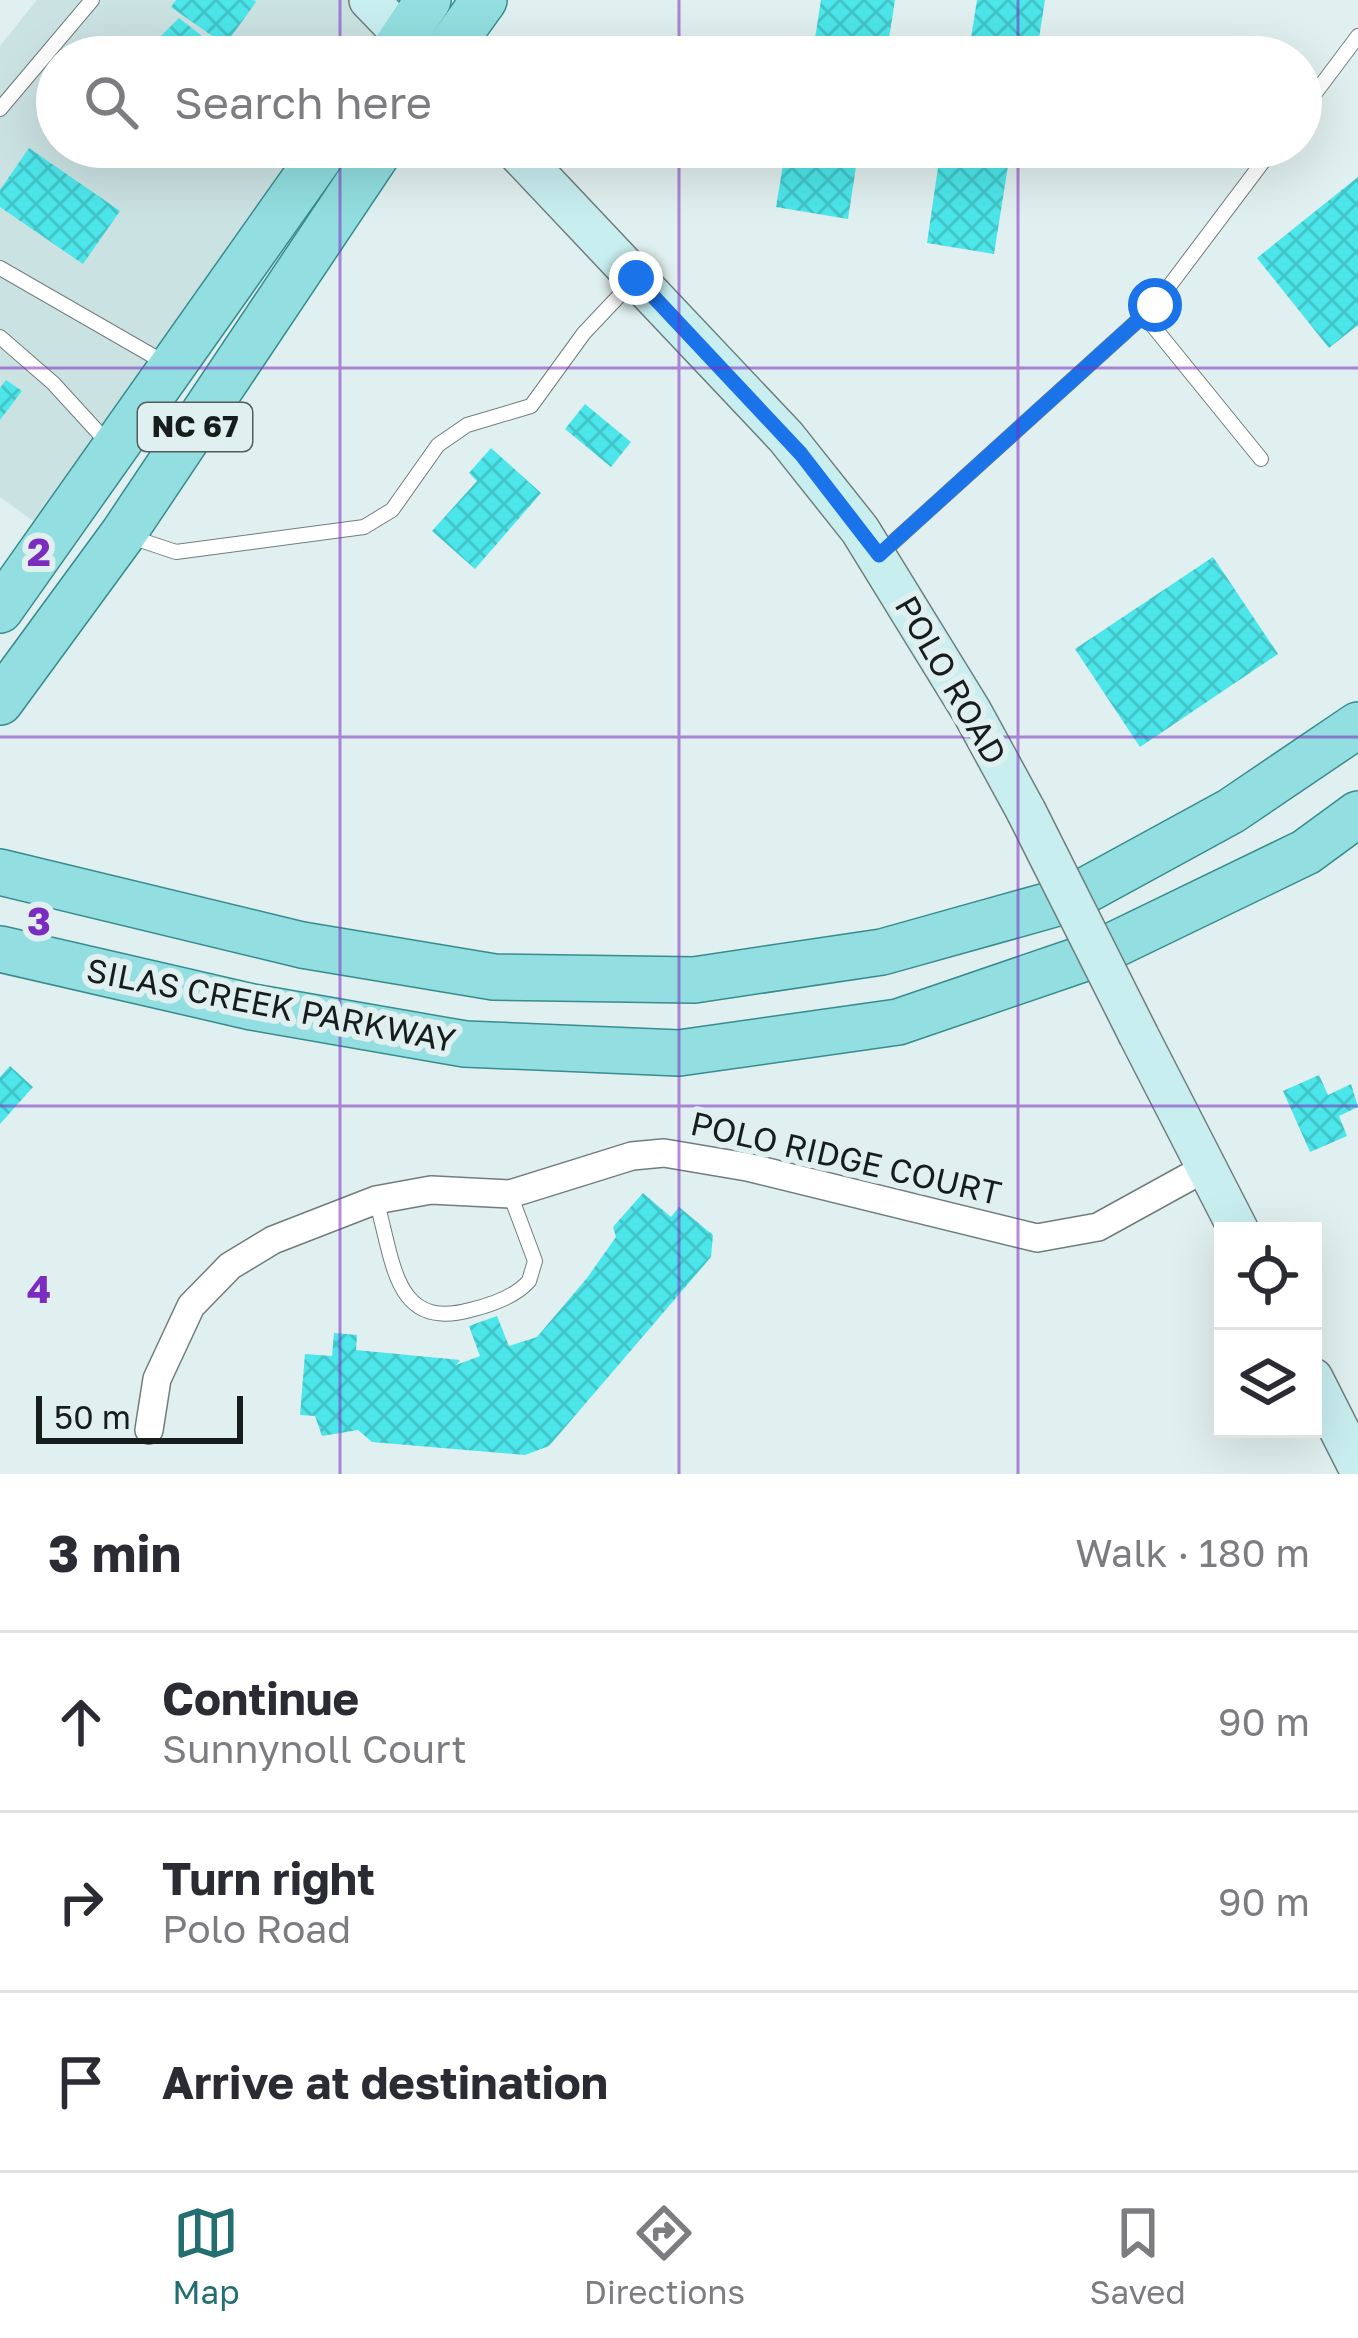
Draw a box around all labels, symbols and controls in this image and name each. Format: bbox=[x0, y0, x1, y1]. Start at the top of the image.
search box bbox=[36, 36, 1322, 168]
icon: search bbox=[78, 69, 144, 135]
text: Search here bbox=[174, 75, 432, 129]
route end bbox=[609, 251, 663, 305]
route start bbox=[1128, 278, 1182, 332]
road number: NC 67 bbox=[138, 403, 252, 451]
text: 2 bbox=[27, 528, 51, 575]
street label: POLO ROAD bbox=[888, 589, 1015, 771]
text: 3 bbox=[27, 897, 51, 944]
street label: SILAS CREEK PARKWAY bbox=[83, 950, 459, 1059]
street label: POLO RIDGE COURT bbox=[687, 1103, 1005, 1212]
map controls bbox=[1214, 1222, 1322, 1438]
button: locate bbox=[1214, 1222, 1322, 1330]
text: 4 bbox=[27, 1265, 51, 1312]
button: layers bbox=[1214, 1330, 1322, 1438]
scale bar bbox=[36, 1390, 243, 1443]
text: 50 m bbox=[54, 1397, 131, 1436]
text: 3 min bbox=[48, 1522, 181, 1583]
text: Walk · 180 m bbox=[1075, 1529, 1310, 1576]
text: Continue bbox=[162, 1671, 359, 1725]
icon: ahead bbox=[48, 1689, 114, 1755]
text: 90 m bbox=[1218, 1698, 1310, 1745]
text: Sunnynoll Court bbox=[162, 1725, 467, 1772]
text: Turn right bbox=[162, 1851, 375, 1905]
icon: right bbox=[48, 1869, 114, 1935]
text: 90 m bbox=[1218, 1878, 1310, 1925]
text: Polo Road bbox=[162, 1905, 351, 1952]
icon: arrive bbox=[48, 2049, 114, 2115]
text: Arrive at destination bbox=[162, 2055, 608, 2109]
tab: Map bbox=[172, 2200, 240, 2311]
tab: Directions bbox=[584, 2200, 745, 2311]
tab: Saved bbox=[1089, 2200, 1186, 2311]

